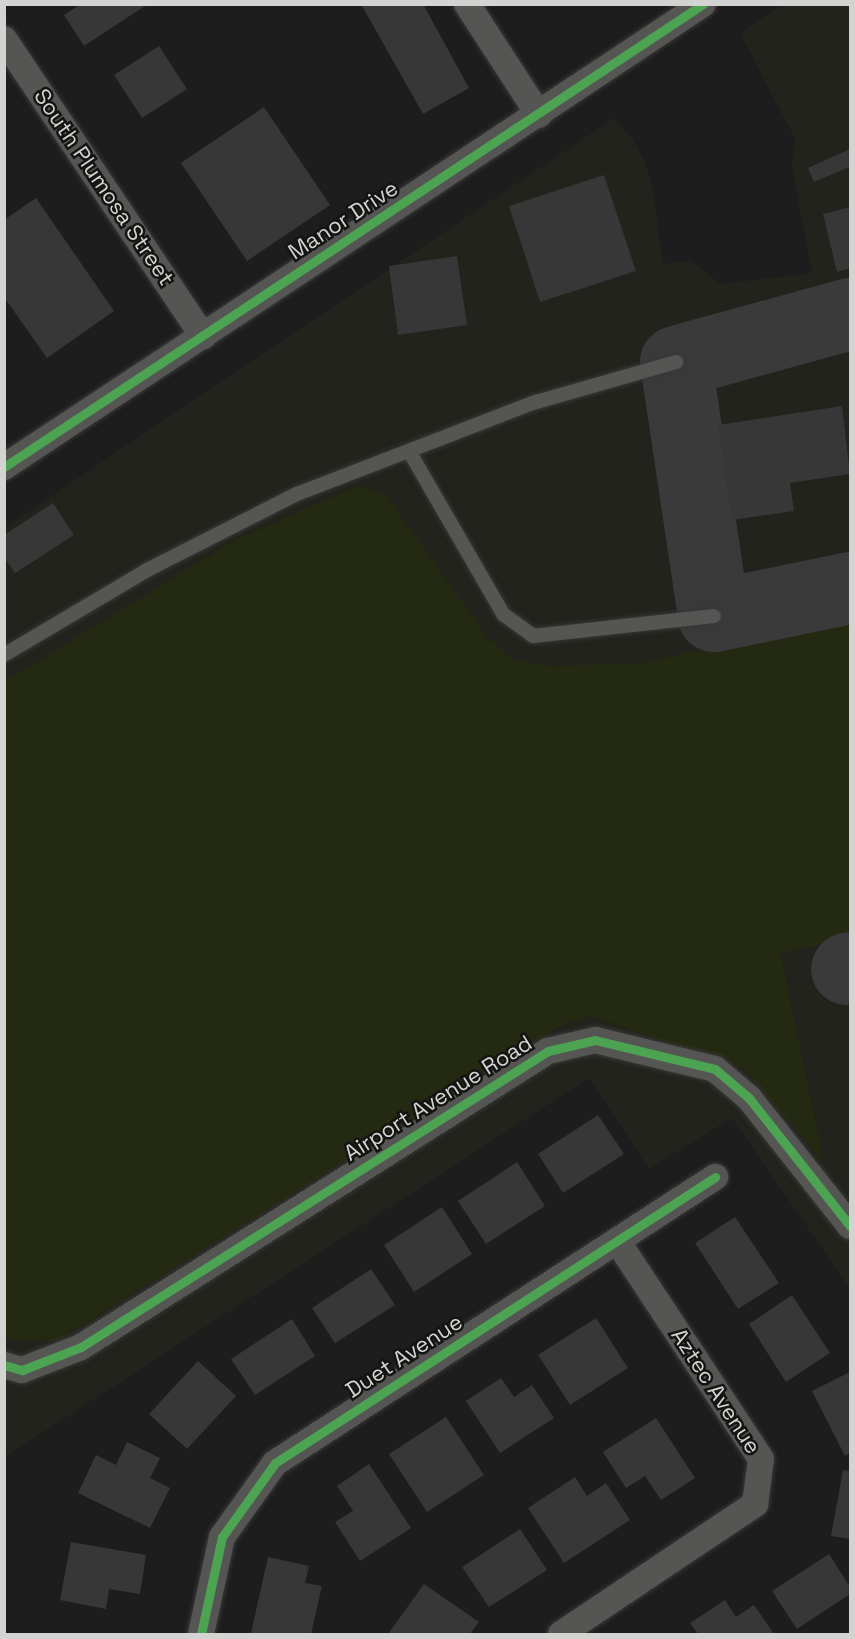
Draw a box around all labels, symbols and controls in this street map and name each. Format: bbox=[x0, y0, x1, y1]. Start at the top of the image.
street label: South Plumosa Street bbox=[28, 84, 180, 290]
street label: Manor Drive bbox=[283, 175, 403, 265]
street label: Airport Avenue Road bbox=[339, 1029, 537, 1167]
street label: Duet Avenue bbox=[341, 1308, 467, 1404]
street label: Aztec Avenue bbox=[666, 1323, 766, 1459]

